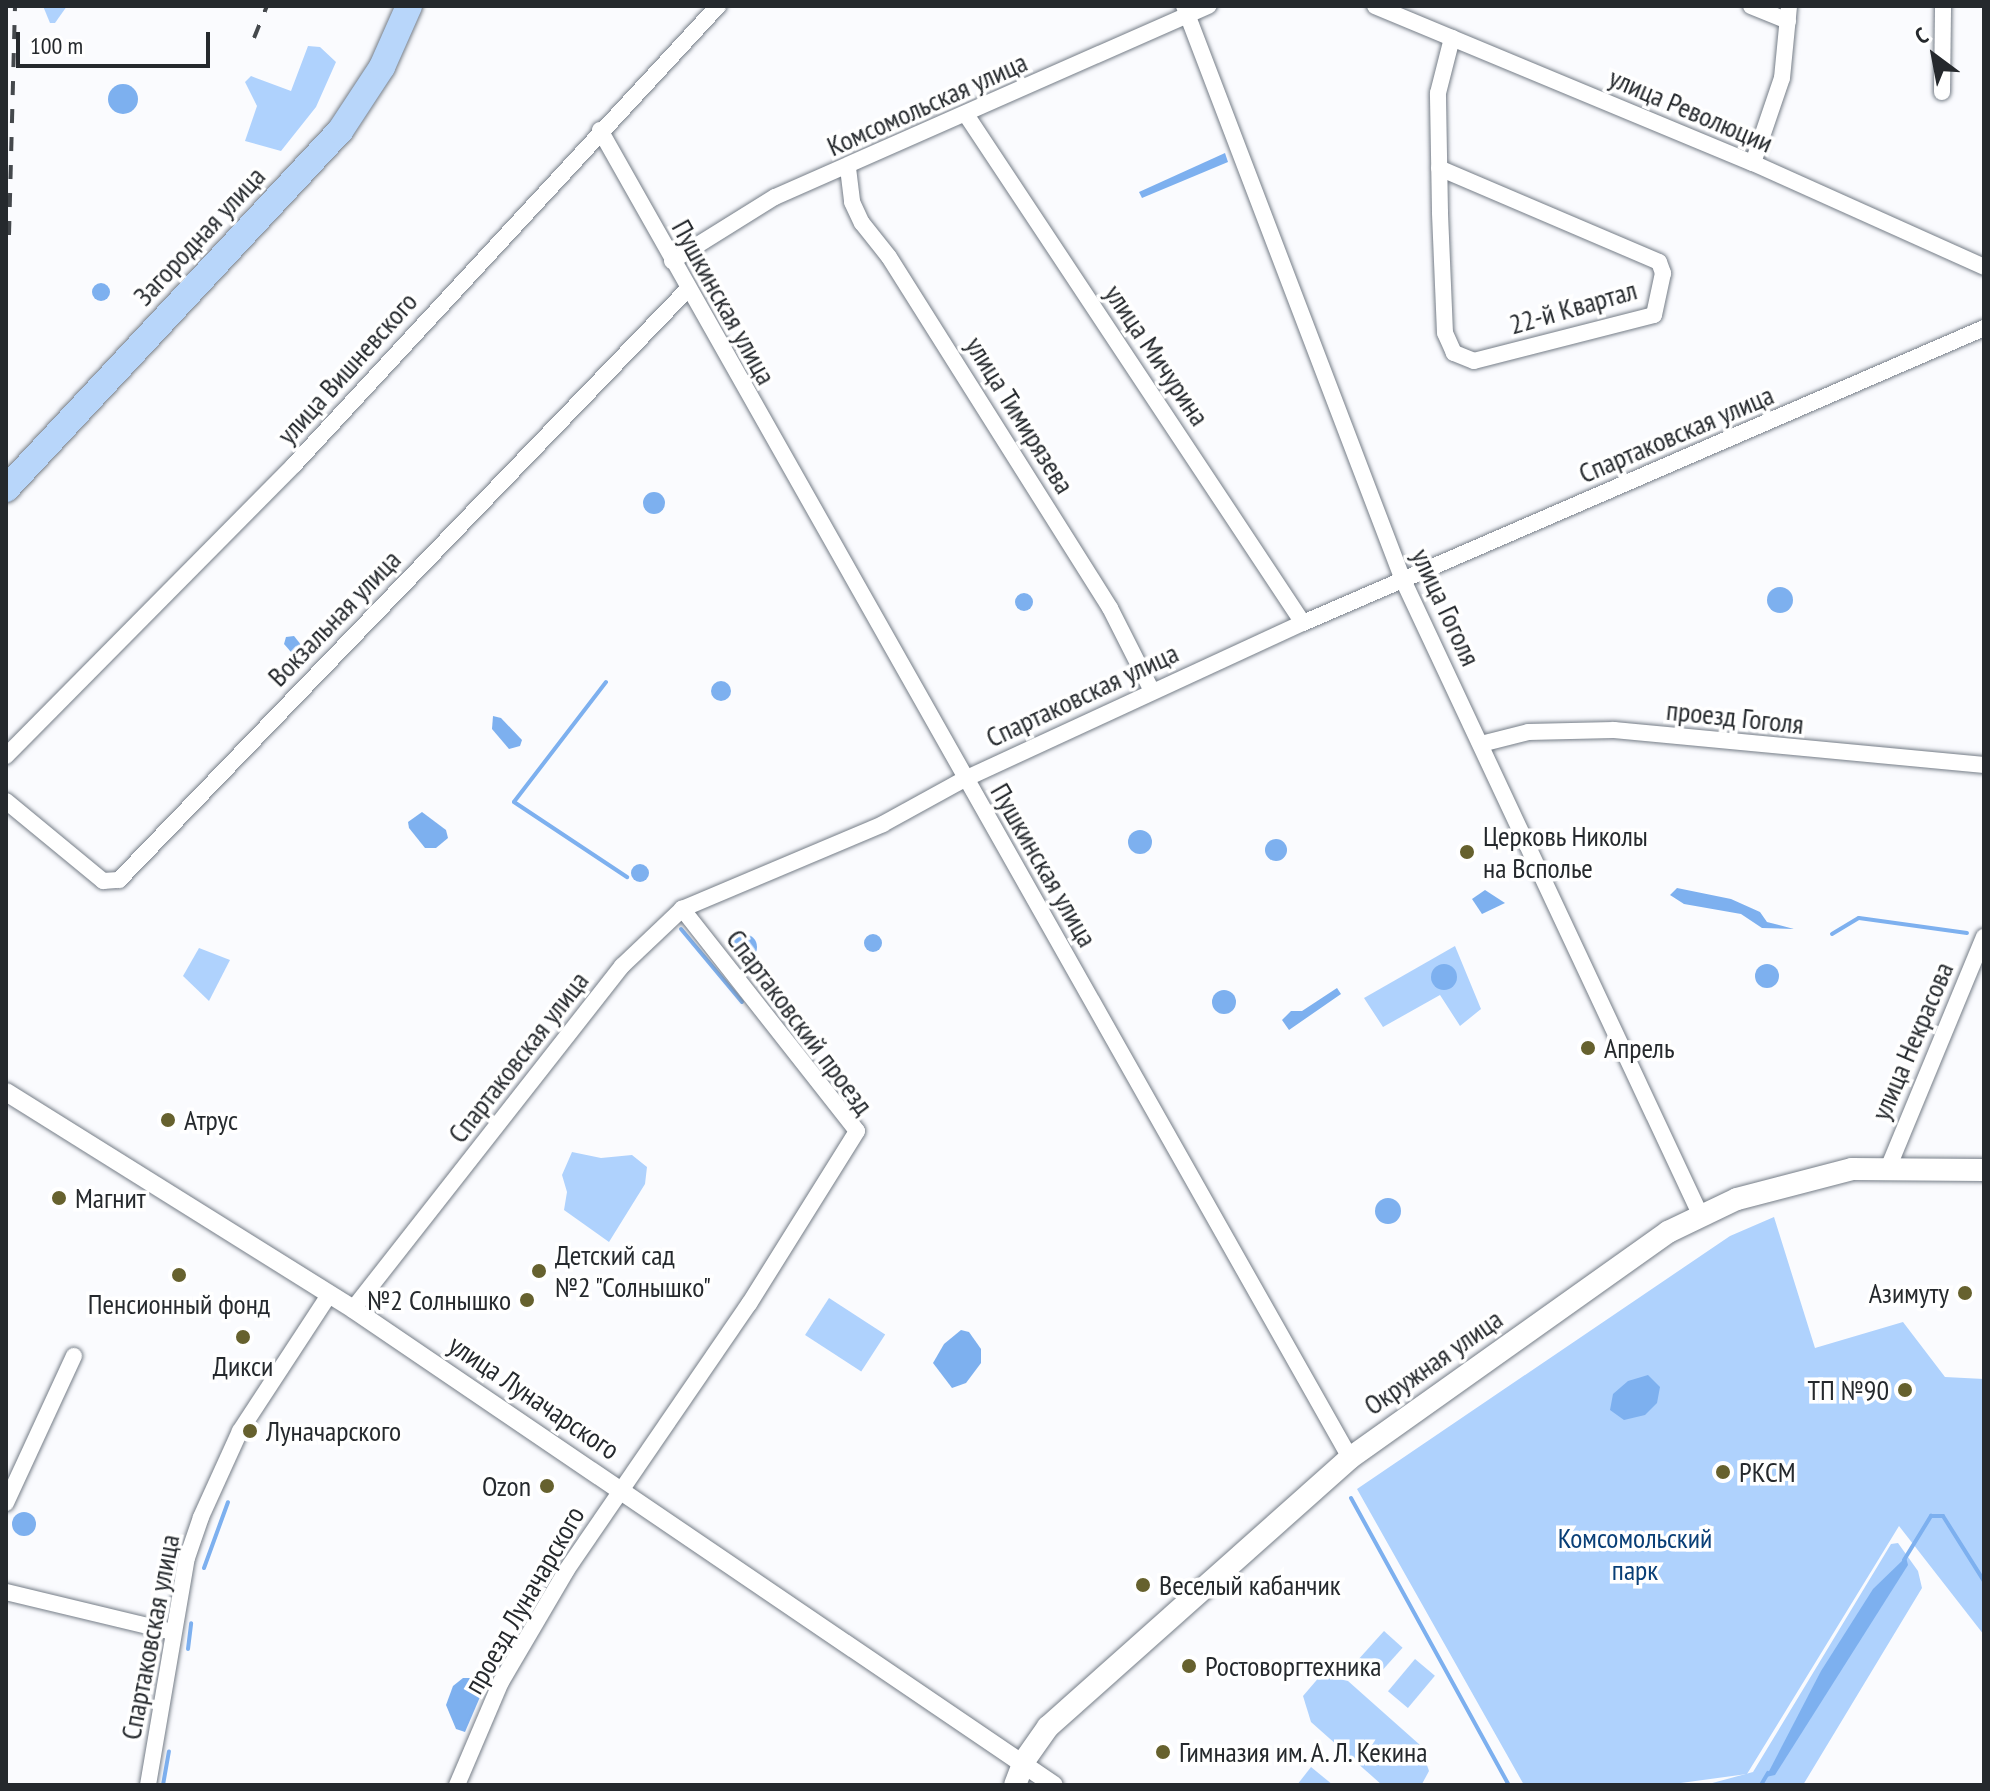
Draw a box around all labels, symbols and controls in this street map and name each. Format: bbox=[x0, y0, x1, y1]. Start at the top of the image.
scale bar bbox=[20, 16, 214, 66]
north arrow bbox=[1894, 16, 1974, 96]
text: С bbox=[1910, 21, 1933, 50]
text: 100 m bbox=[30, 30, 83, 61]
street label: Комсомольская улица bbox=[822, 45, 1032, 163]
street label: улица Революции bbox=[1604, 60, 1778, 160]
street label: Загородная улица bbox=[126, 160, 272, 312]
street label: Пушкинская улица bbox=[665, 214, 783, 390]
street label: 22-й Квартал bbox=[1505, 273, 1641, 341]
street label: улица Мичурина bbox=[1098, 278, 1216, 432]
street label: улица Вишневского bbox=[270, 285, 424, 451]
street label: улица Тимирязева bbox=[958, 330, 1082, 500]
street label: Спартаковская улица bbox=[1574, 378, 1778, 490]
street label: Вокзальная улица bbox=[261, 543, 407, 693]
street label: улица Гоголя bbox=[1404, 543, 1488, 671]
street label: Спартаковская улица bbox=[981, 636, 1183, 754]
street label: проезд Гоголя bbox=[1665, 693, 1805, 741]
street label: Пушкинская улица bbox=[984, 777, 1104, 953]
place label: Церковь Николы на Всполье bbox=[1483, 819, 1649, 885]
marker: Церковь Николы на Всполье bbox=[1458, 843, 1476, 861]
street label: Спартаковский проезд bbox=[719, 923, 881, 1121]
street label: улица Некрасова bbox=[1864, 957, 1960, 1125]
street label: Спартаковская улица bbox=[441, 965, 595, 1149]
place label: Апрель bbox=[1604, 1031, 1675, 1065]
marker: Апрель bbox=[1579, 1039, 1597, 1057]
place label: Атрус bbox=[184, 1103, 238, 1137]
marker: Атрус bbox=[159, 1111, 177, 1129]
place label: Магнит bbox=[75, 1181, 146, 1215]
marker: Магнит bbox=[50, 1189, 68, 1207]
place label: Детский сад №2 "Солнышко" bbox=[555, 1238, 713, 1304]
marker: Детский сад №2 "Солнышко" bbox=[530, 1262, 548, 1280]
marker: Пенсионный фонд bbox=[170, 1266, 188, 1284]
place label: Азимуту bbox=[1869, 1276, 1949, 1310]
place label: №2 Солнышко bbox=[367, 1283, 511, 1317]
marker: Азимуту bbox=[1956, 1284, 1974, 1302]
place label: Пенсионный фонд bbox=[88, 1287, 270, 1321]
marker: №2 Солнышко bbox=[518, 1291, 536, 1309]
street label: Окружная улица bbox=[1357, 1302, 1509, 1422]
marker: Дикси bbox=[234, 1328, 252, 1346]
street label: улица Луначарского bbox=[442, 1328, 626, 1466]
place label: Дикси bbox=[213, 1349, 273, 1383]
place label: ТП №90 bbox=[1808, 1373, 1889, 1407]
marker: ТП №90 bbox=[1896, 1381, 1914, 1399]
place label: Луначарского bbox=[266, 1414, 401, 1448]
marker: Луначарского bbox=[241, 1422, 259, 1440]
place label: РКСМ bbox=[1739, 1455, 1796, 1489]
marker: РКСМ bbox=[1714, 1463, 1732, 1481]
place label: Ozon bbox=[482, 1469, 531, 1503]
marker: Ozon bbox=[538, 1477, 556, 1495]
street label: проезд Луначарского bbox=[457, 1500, 591, 1700]
park label: Комсомольский парк bbox=[1558, 1521, 1712, 1587]
street label: Спартаковская улица bbox=[114, 1532, 186, 1742]
place label: Веселый кабанчик bbox=[1159, 1568, 1341, 1602]
marker: Веселый кабанчик bbox=[1134, 1576, 1152, 1594]
place label: Ростоворгтехника bbox=[1205, 1649, 1381, 1683]
marker: Ростоворгтехника bbox=[1180, 1657, 1198, 1675]
place label: Гимназия им. А. Л. Кекина bbox=[1179, 1735, 1434, 1769]
marker: Гимназия им. А. Л. Кекина bbox=[1154, 1743, 1172, 1761]

